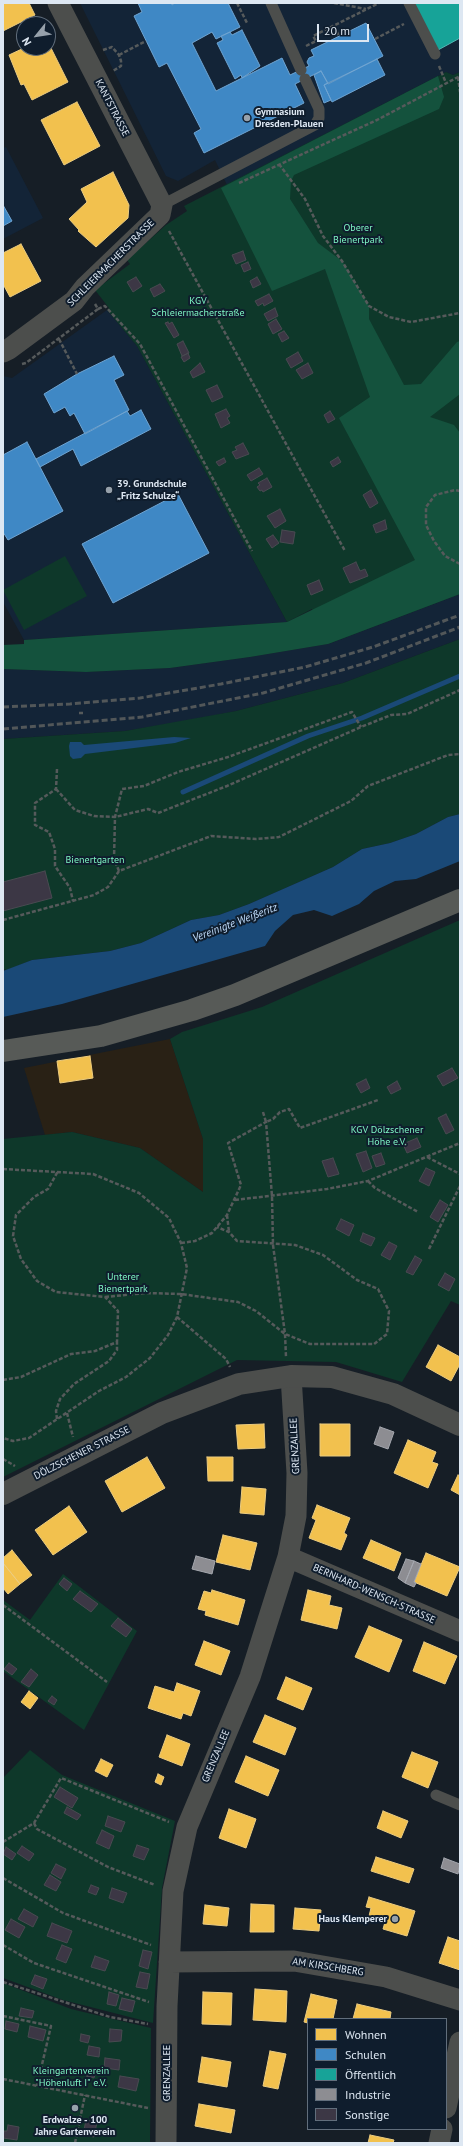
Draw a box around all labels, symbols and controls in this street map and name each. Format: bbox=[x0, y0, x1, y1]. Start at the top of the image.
north arrow bbox=[16, 16, 56, 56]
scale bar bbox=[319, 16, 371, 42]
text: 20 m bbox=[324, 23, 350, 38]
text: N bbox=[19, 35, 34, 48]
street label: KANTSTRASSE bbox=[93, 78, 131, 138]
place label: Gymnasium Dresden-Plauen bbox=[255, 106, 323, 130]
marker: Gymnasium Dresden-Plauen bbox=[242, 113, 252, 123]
street label: SCHLEIERMACHERSTRASSE bbox=[65, 217, 157, 309]
park label: Oberer Bienertpark bbox=[333, 222, 383, 246]
park label: KGV Schleiermacherstraße bbox=[152, 295, 244, 318]
place label: 39. Grundschule „Fritz Schulze“ bbox=[117, 478, 187, 502]
marker: 39. Grundschule „Fritz Schulze“ bbox=[104, 485, 114, 495]
park label: Bienertgarten bbox=[66, 854, 124, 866]
water label: Vereinigte Weißeritz bbox=[191, 901, 279, 945]
park label: KGV Dölzschener Höhe e.V. bbox=[351, 1124, 423, 1148]
park label: Unterer Bienertpark bbox=[98, 1271, 148, 1294]
street label: GRENZALLEE bbox=[288, 1418, 302, 1474]
street label: DÖLZSCHENER STRASSE bbox=[32, 1424, 132, 1482]
street label: BERNHARD-WENSCH-STRASSE bbox=[311, 1562, 437, 1626]
street label: GRENZALLEE bbox=[199, 1728, 233, 1784]
place label: Haus Klemperer bbox=[319, 1913, 387, 1925]
marker: Haus Klemperer bbox=[390, 1914, 400, 1924]
street label: AM KIRSCHBERG bbox=[292, 1955, 364, 1979]
legend bbox=[307, 2018, 447, 2130]
text: Wohnen bbox=[345, 2027, 387, 2042]
street label: GRENZALLEE bbox=[161, 2045, 173, 2101]
text: Schulen bbox=[345, 2047, 386, 2062]
park label: Kleingartenverein "Höhenluft I" e.V. bbox=[33, 2065, 109, 2088]
text: Öffentlich bbox=[345, 2067, 396, 2082]
text: Industrie bbox=[345, 2087, 391, 2102]
marker: Erdwalze - 100 Jahre Gartenverein bbox=[70, 2103, 80, 2113]
text: Sonstige bbox=[345, 2107, 389, 2122]
place label: Erdwalze - 100 Jahre Gartenverein bbox=[35, 2114, 115, 2138]

